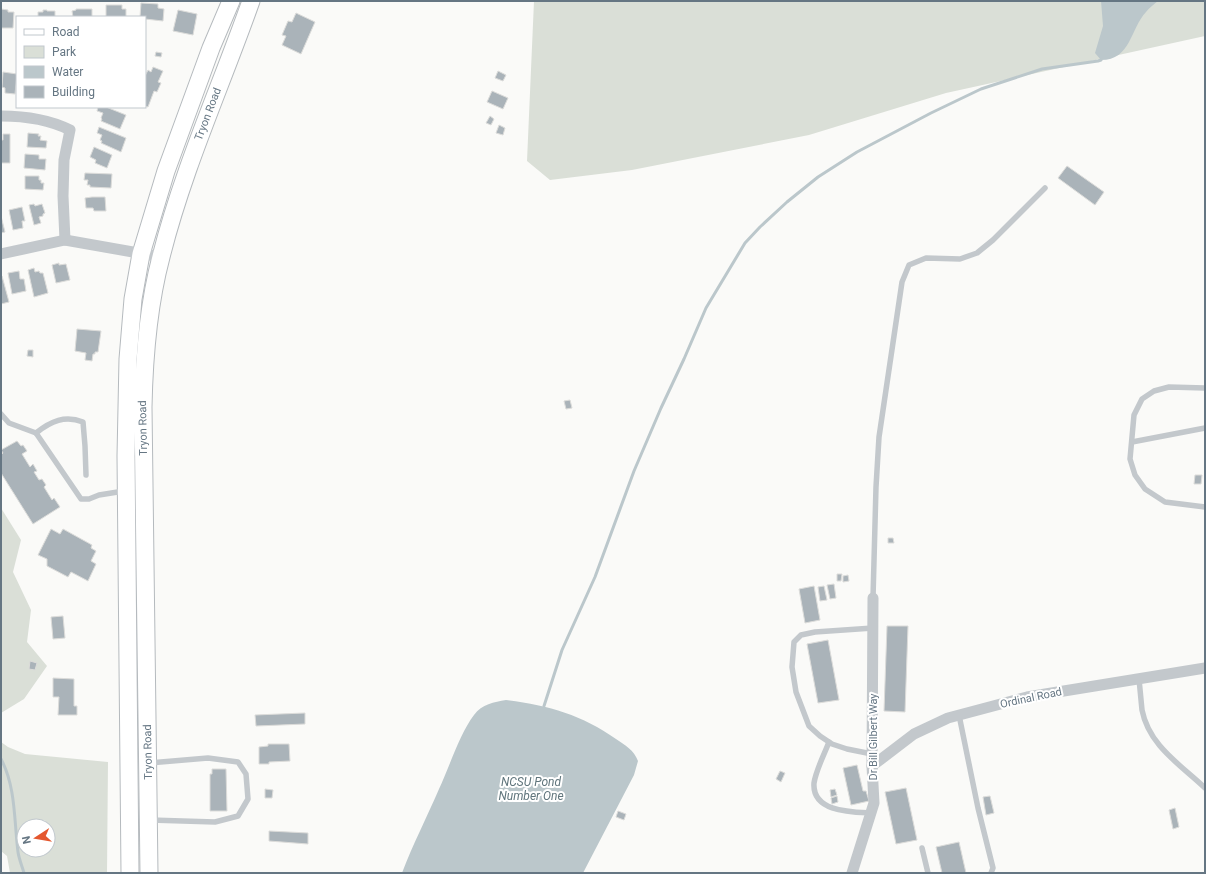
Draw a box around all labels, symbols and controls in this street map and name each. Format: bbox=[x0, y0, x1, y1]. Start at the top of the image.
legend bbox=[16, 16, 146, 108]
text: Road bbox=[52, 25, 80, 39]
text: Park bbox=[52, 45, 77, 59]
text: Water bbox=[52, 65, 83, 79]
text: Building bbox=[52, 85, 95, 99]
street label: Tryon Road bbox=[192, 86, 224, 142]
street label: Tryon Road bbox=[136, 400, 150, 456]
street label: Ordinal Road bbox=[999, 685, 1063, 711]
street label: Dr Bill Gilbert Way bbox=[867, 693, 880, 781]
street label: Tryon Road bbox=[141, 724, 155, 780]
water label: NCSU Pond Number One bbox=[498, 775, 564, 803]
north arrow bbox=[16, 818, 56, 858]
text: N bbox=[19, 835, 34, 845]

